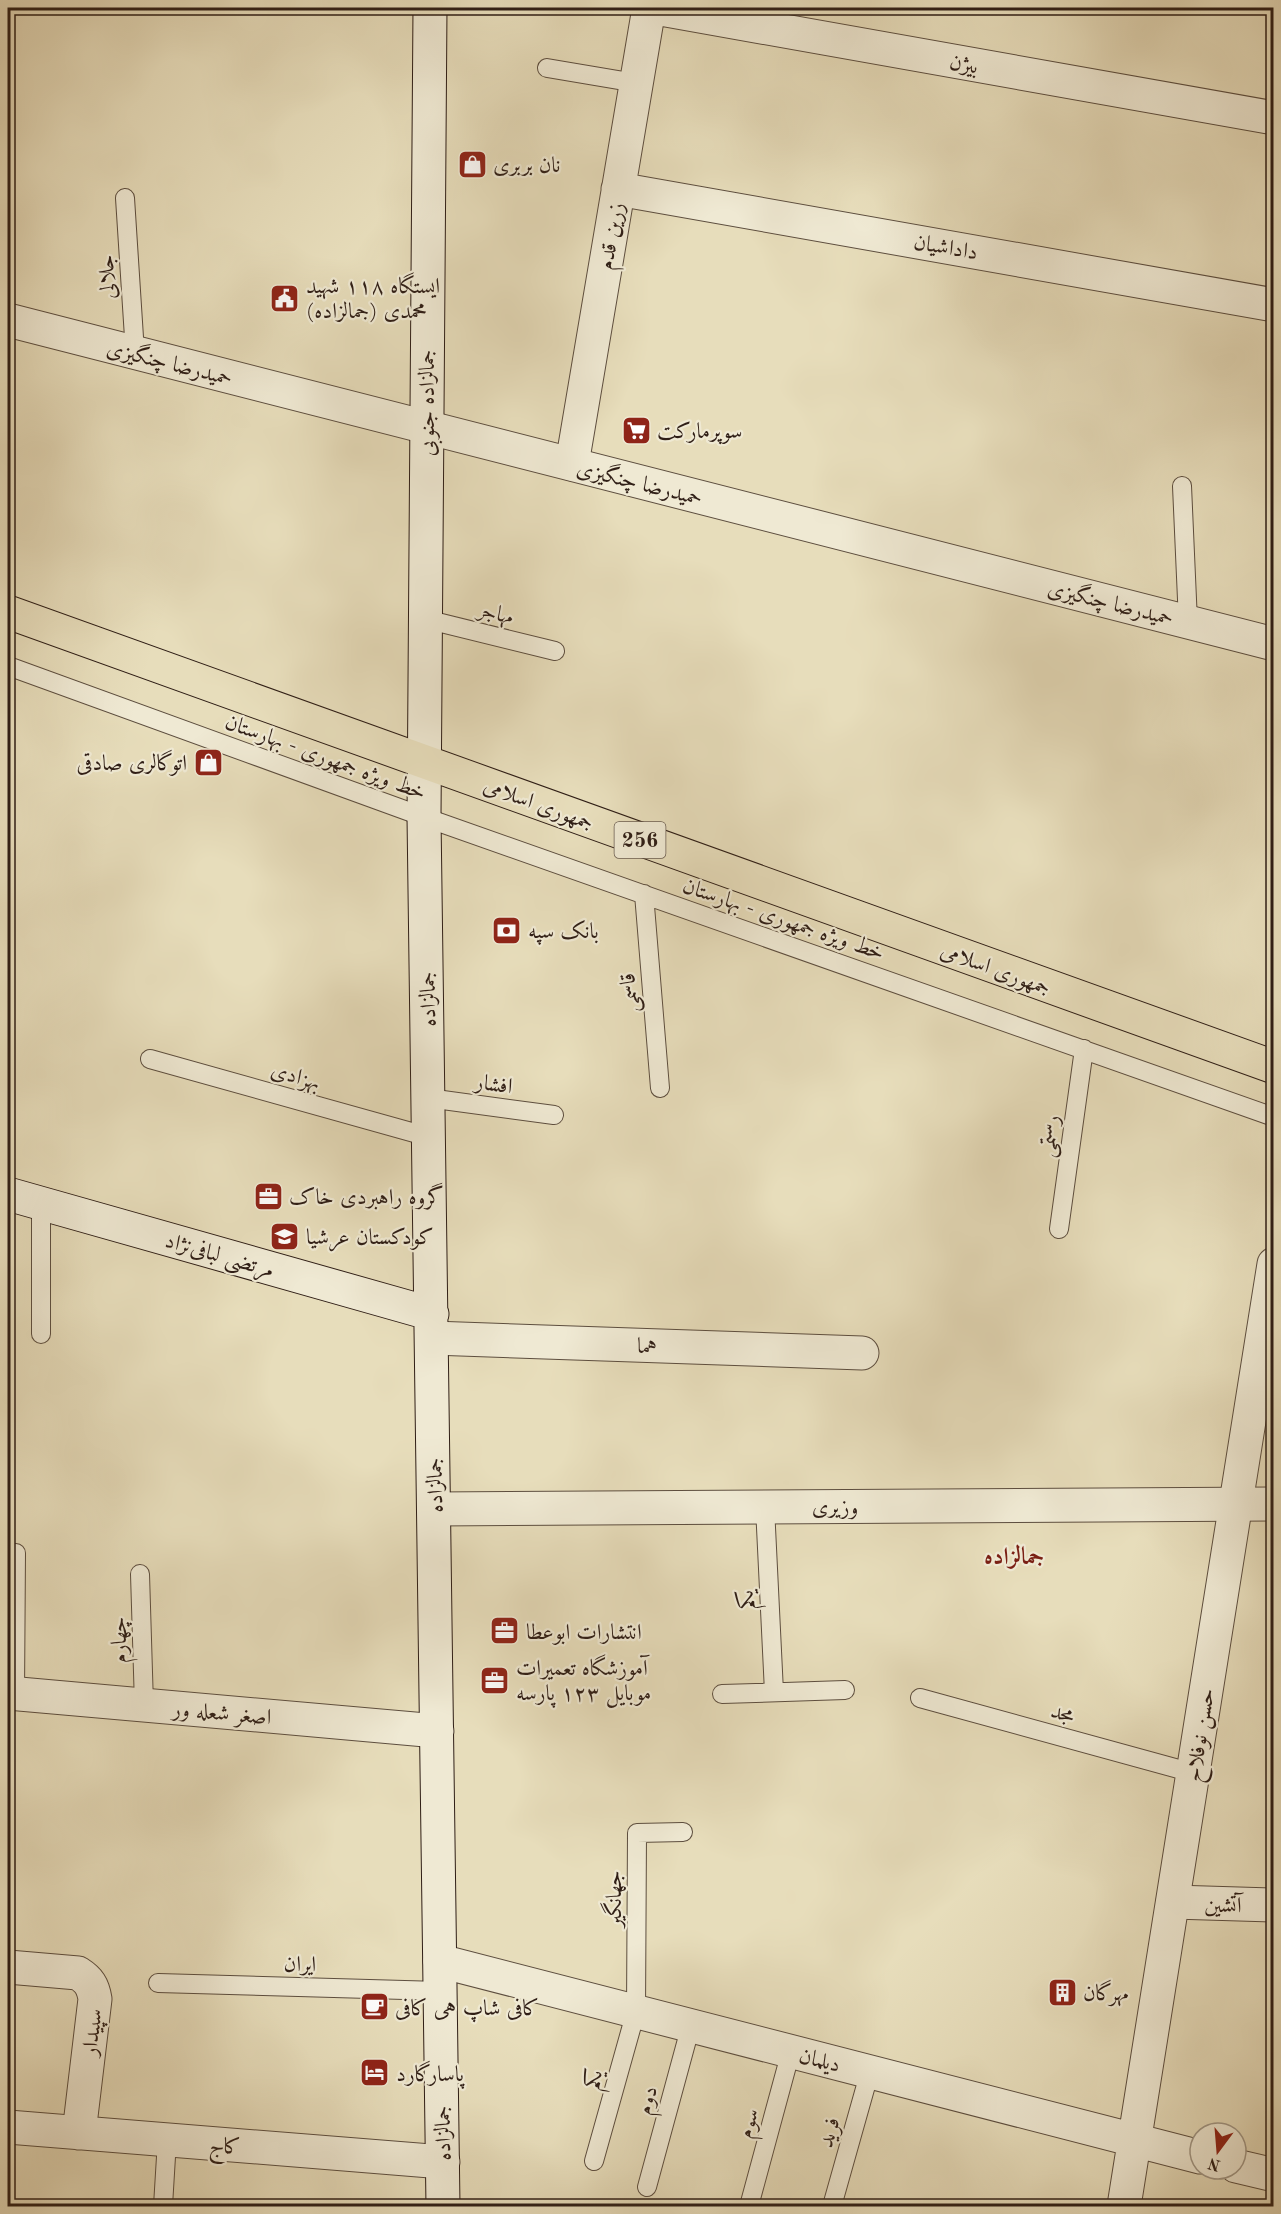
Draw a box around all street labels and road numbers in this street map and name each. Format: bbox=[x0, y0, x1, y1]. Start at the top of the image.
street label: بیژن bbox=[947, 52, 980, 79]
street label: زرین قدم bbox=[595, 201, 636, 273]
street label: داداشیان bbox=[912, 232, 979, 264]
street label: جلالی bbox=[96, 254, 120, 300]
street label: حمیدرضا چنگیزی bbox=[104, 334, 236, 392]
street label: جمالزاده جنوبی bbox=[417, 350, 443, 456]
street label: حمیدرضا چنگیزی bbox=[574, 454, 706, 512]
street label: حمیدرضا چنگیزی bbox=[1045, 574, 1177, 632]
street label: مهاجر bbox=[473, 598, 516, 631]
street label: خط ویژه جمهوری - بهارستان bbox=[221, 710, 429, 806]
street label: جمهوری اسلامی bbox=[480, 775, 596, 836]
road number: 256 bbox=[614, 822, 666, 858]
street label: خط ویژه جمهوری - بهارستان bbox=[679, 874, 887, 967]
street label: جمهوری اسلامی bbox=[937, 940, 1053, 1001]
street label: جمالزاده bbox=[418, 971, 440, 1027]
street label: قاسمی bbox=[617, 972, 646, 1014]
street label: بهزادی bbox=[267, 1059, 323, 1096]
street label: افشار bbox=[471, 1071, 514, 1099]
street label: رستمی bbox=[1036, 1114, 1067, 1159]
street label: مرتضی لبافی‌نژاد bbox=[162, 1230, 276, 1285]
street label: هما bbox=[637, 1336, 657, 1358]
street label: جمالزاده bbox=[425, 1457, 447, 1513]
street label: وزیری bbox=[812, 1497, 858, 1520]
street label: یکم bbox=[733, 1587, 766, 1610]
street label: چهارم bbox=[109, 1616, 138, 1664]
street label: حسن نوفلاح bbox=[1183, 1687, 1226, 1785]
street label: اصغر شعله ور bbox=[169, 1699, 272, 1731]
street label: مجد bbox=[1048, 1700, 1077, 1728]
street label: جهانگیر bbox=[600, 1870, 627, 1930]
street label: آتشین bbox=[1204, 1891, 1244, 1918]
street label: ایران bbox=[283, 1954, 316, 1976]
street label: سپیدار bbox=[79, 2008, 110, 2059]
street label: دیلمان bbox=[796, 2045, 843, 2078]
street label: یکم bbox=[579, 2065, 615, 2094]
street label: دوم bbox=[634, 2084, 669, 2119]
street label: جمالزاده bbox=[433, 2105, 455, 2161]
street label: سوم bbox=[734, 2106, 770, 2143]
street label: فرید bbox=[815, 2115, 847, 2151]
street label: کاج bbox=[208, 2134, 241, 2166]

